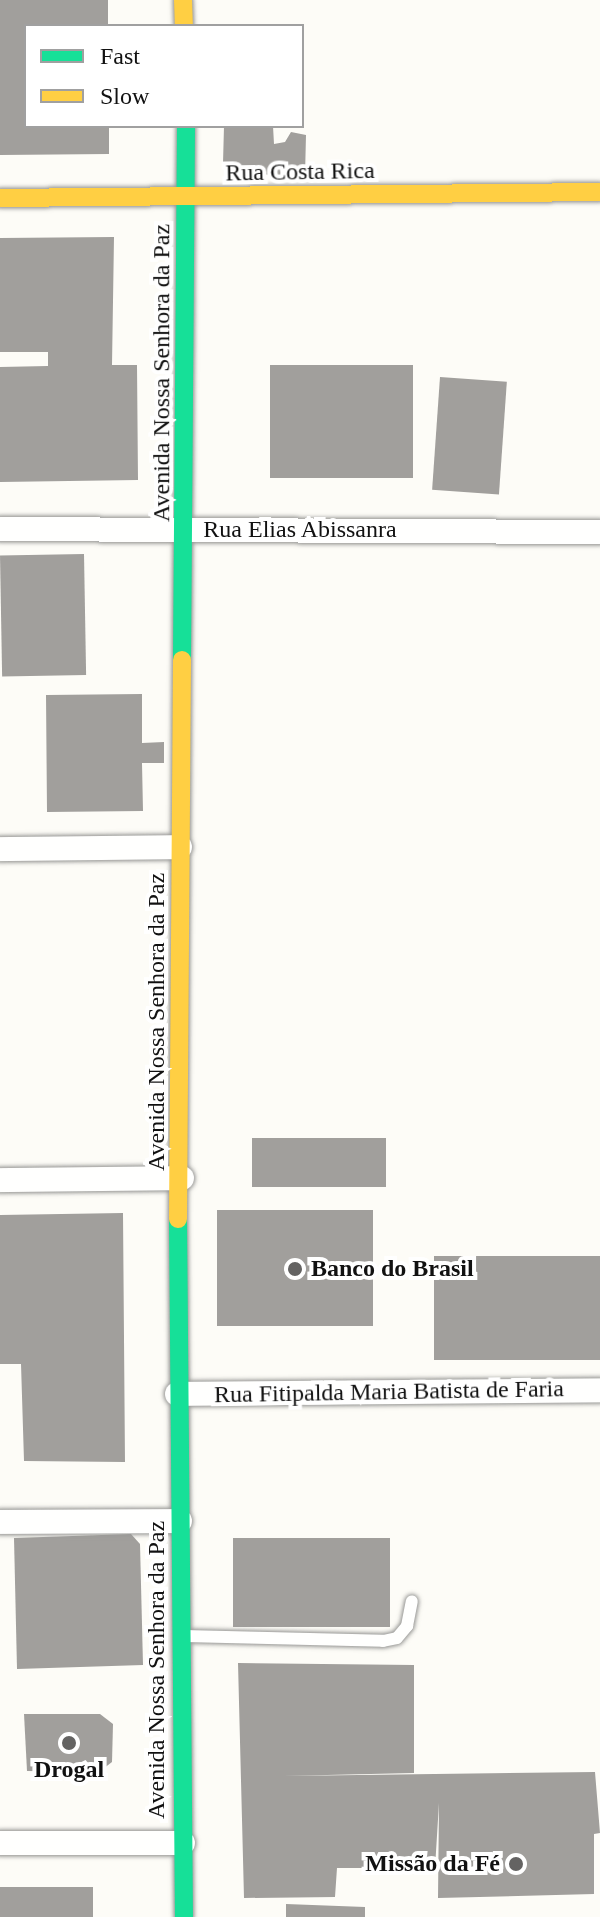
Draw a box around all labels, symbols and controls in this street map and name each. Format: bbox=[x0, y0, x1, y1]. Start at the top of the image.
legend bbox=[24, 24, 304, 128]
text: Fast bbox=[100, 43, 140, 69]
text: Slow bbox=[100, 83, 149, 109]
street label: Rua Costa Rica bbox=[225, 156, 375, 188]
street label: Avenida Nossa Senhora da Paz bbox=[148, 224, 176, 522]
street label: Rua Elias Abissanra bbox=[203, 516, 397, 544]
street label: Avenida Nossa Senhora da Paz bbox=[143, 873, 171, 1171]
place label: Banco do Brasil bbox=[311, 1255, 474, 1283]
marker: Banco do Brasil bbox=[286, 1260, 304, 1278]
street label: Rua Fitipalda Maria Batista de Faria bbox=[214, 1375, 564, 1409]
street label: Avenida Nossa Senhora da Paz bbox=[143, 1521, 171, 1819]
marker: Drogal bbox=[60, 1734, 78, 1752]
place label: Drogal bbox=[34, 1756, 104, 1784]
place label: Missão da Fé bbox=[365, 1850, 500, 1878]
marker: Missão da Fé bbox=[507, 1855, 525, 1873]

